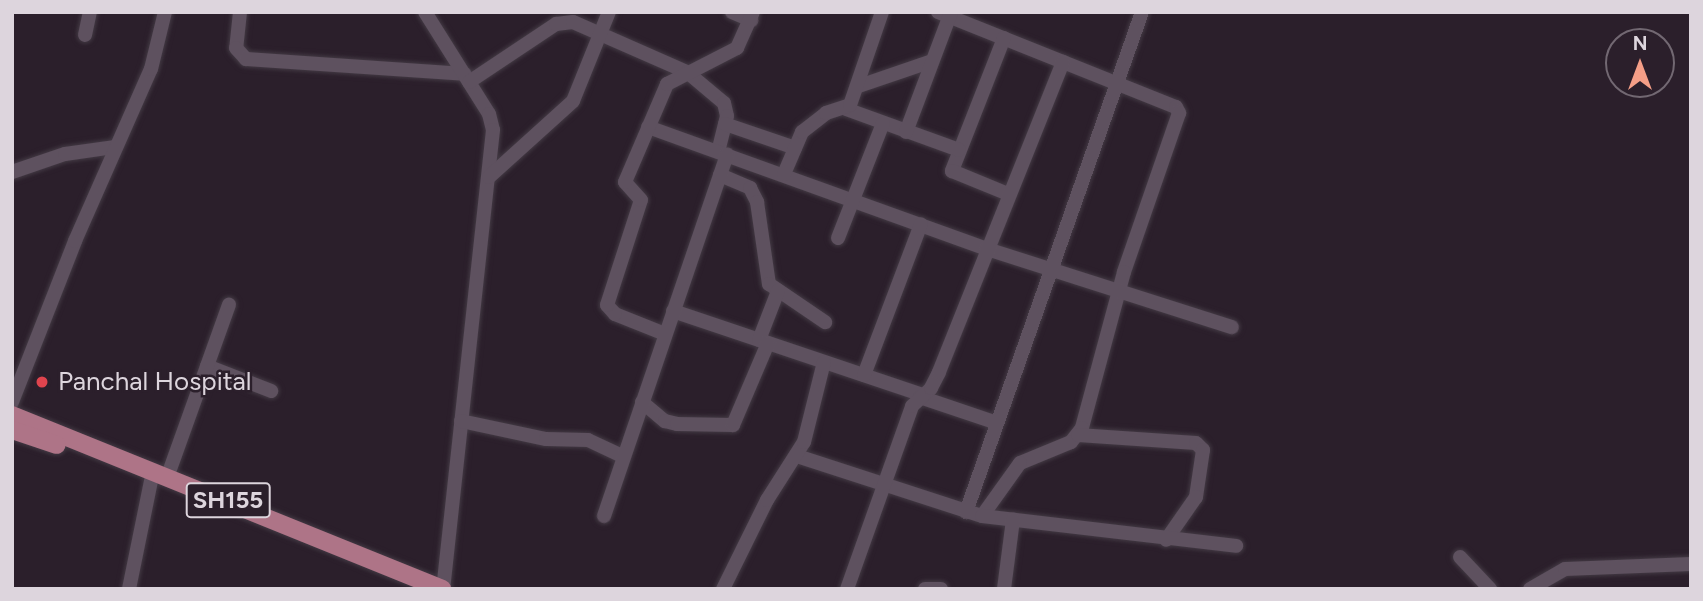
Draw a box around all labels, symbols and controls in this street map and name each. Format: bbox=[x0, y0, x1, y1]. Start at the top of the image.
north arrow bbox=[1605, 28, 1675, 98]
text: N bbox=[1633, 32, 1647, 55]
place label: Panchal Hospital bbox=[58, 366, 251, 398]
marker: Panchal Hospital bbox=[32, 372, 52, 392]
road number: SH155 bbox=[184, 480, 272, 520]

